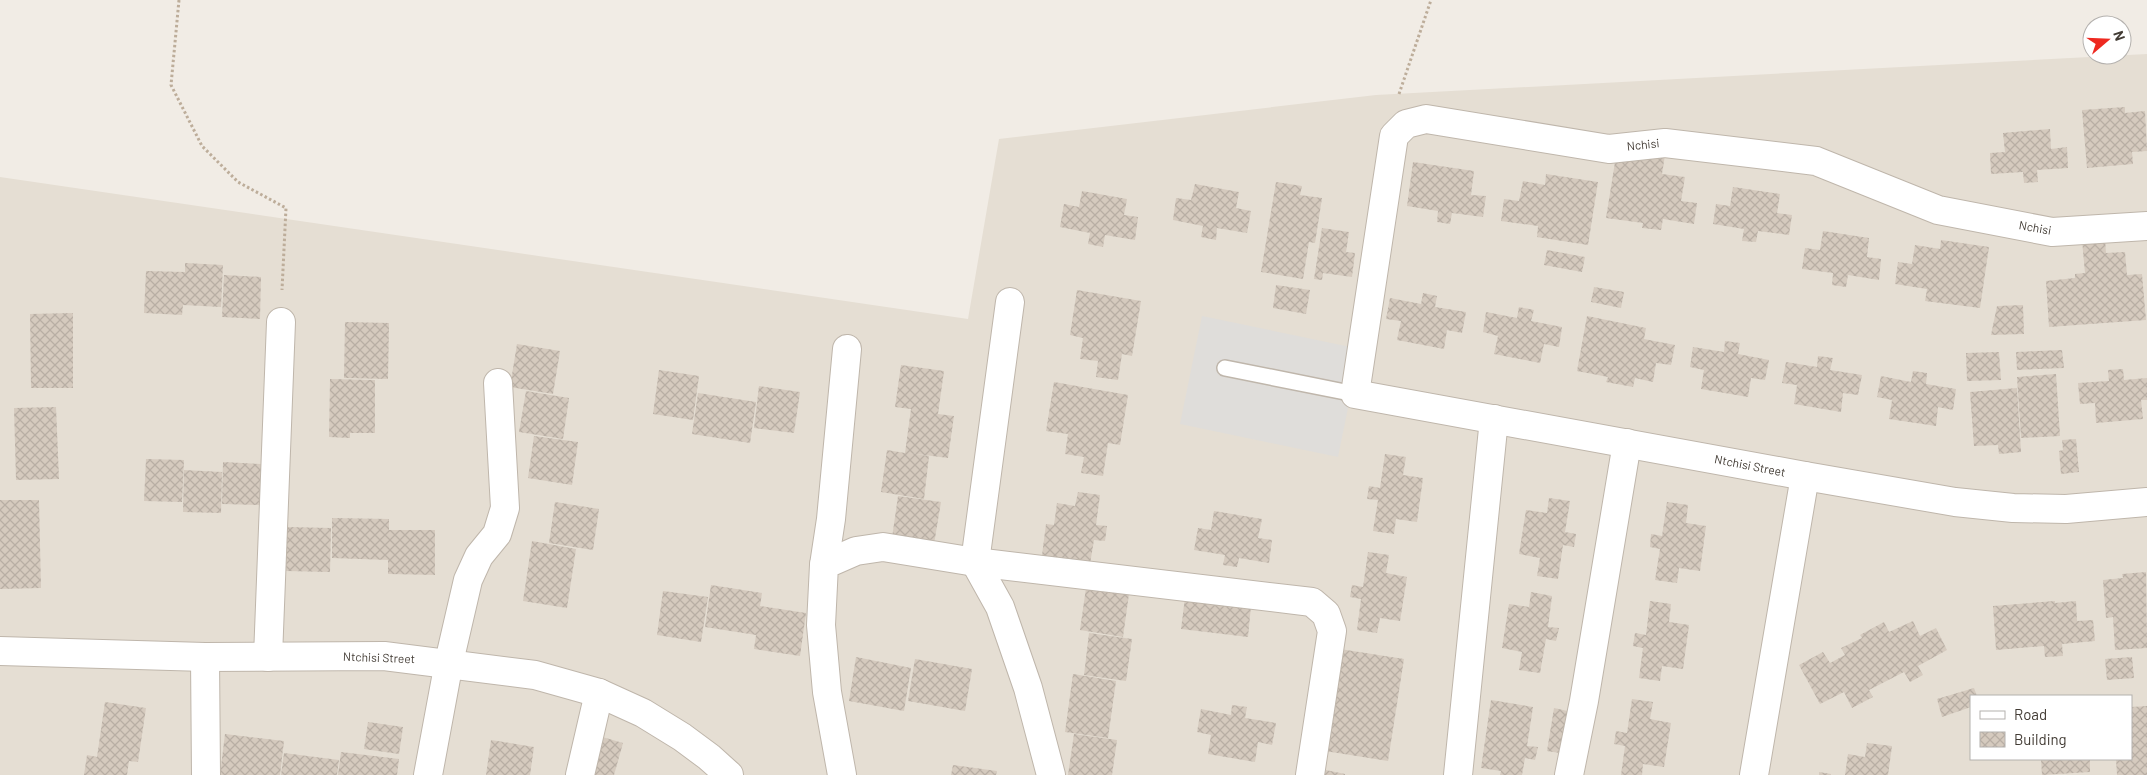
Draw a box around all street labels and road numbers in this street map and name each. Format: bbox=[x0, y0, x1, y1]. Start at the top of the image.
street label: Nchisi bbox=[1626, 135, 1660, 153]
street label: Nchisi bbox=[2018, 217, 2053, 237]
street label: Ntchisi Street bbox=[1713, 451, 1787, 479]
street label: Ntchisi Street bbox=[343, 649, 415, 665]

